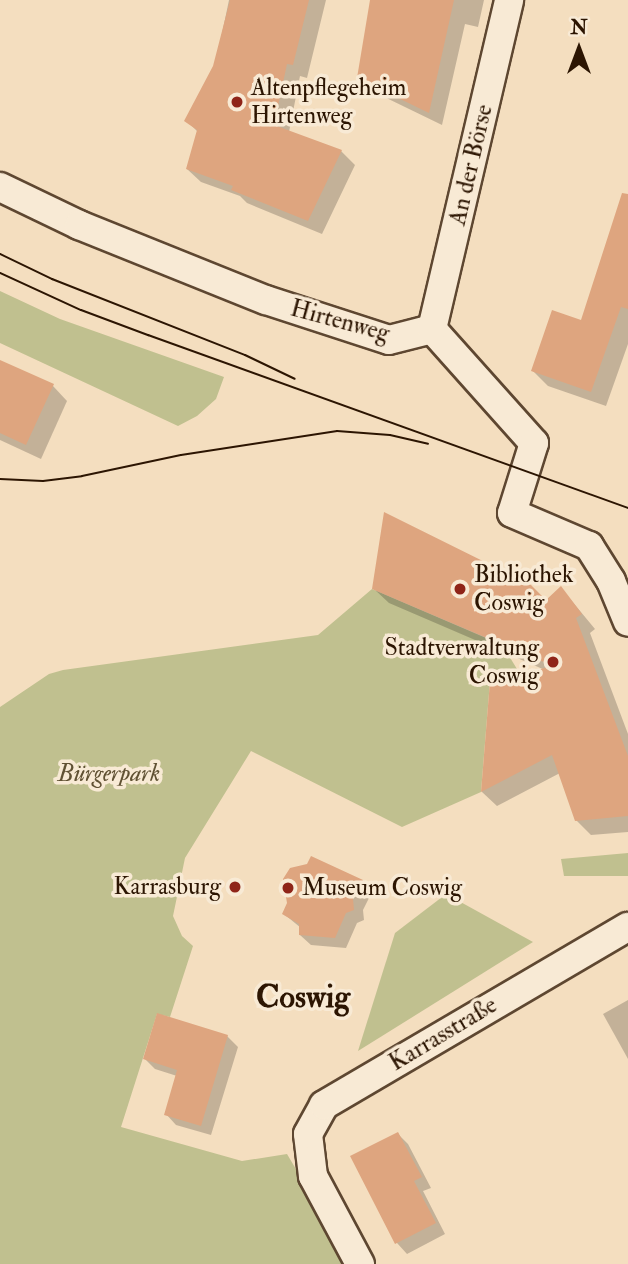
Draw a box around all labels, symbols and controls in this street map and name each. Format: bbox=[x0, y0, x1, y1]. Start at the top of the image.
north arrow bbox=[544, 14, 614, 84]
text: N bbox=[570, 16, 588, 40]
place label: Altenpflegeheim Hirtenweg bbox=[251, 74, 406, 130]
marker: Altenpflegeheim Hirtenweg bbox=[229, 94, 245, 110]
street label: An der Börse bbox=[443, 102, 499, 228]
street label: Hirtenweg bbox=[287, 294, 393, 348]
place label: Bibliothek Coswig bbox=[474, 561, 573, 617]
marker: Bibliothek Coswig bbox=[452, 581, 468, 597]
place label: Stadtverwaltung Coswig bbox=[384, 634, 539, 690]
marker: Stadtverwaltung Coswig bbox=[545, 654, 561, 670]
park label: Bürgerpark bbox=[58, 760, 160, 788]
place label: Karrasburg bbox=[114, 873, 221, 901]
place label: Museum Coswig bbox=[302, 874, 462, 902]
marker: Karrasburg bbox=[227, 879, 243, 895]
marker: Museum Coswig bbox=[280, 880, 296, 896]
district label: Coswig bbox=[256, 978, 350, 1016]
street label: Karrasstraße bbox=[384, 991, 502, 1077]

